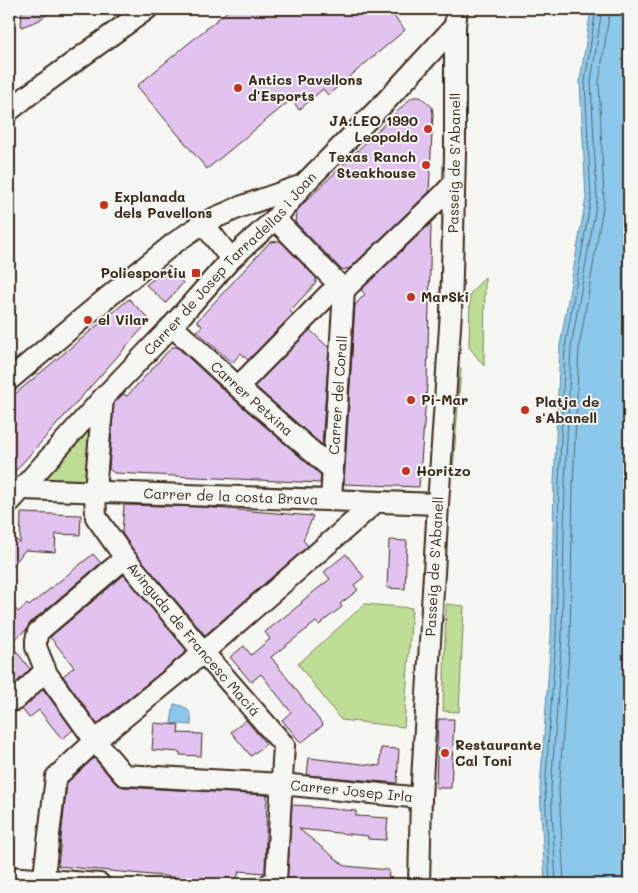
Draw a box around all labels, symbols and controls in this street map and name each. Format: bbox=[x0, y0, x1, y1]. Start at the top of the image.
place label: Antics Pavellons d'Esports bbox=[248, 70, 362, 105]
marker: Antics Pavellons d'Esports bbox=[232, 82, 244, 94]
street label: Passeig de S'Abanell bbox=[443, 93, 464, 233]
place label: JA.LEO 1990 Leopoldo bbox=[329, 111, 418, 146]
marker: JA.LEO 1990 Leopoldo bbox=[422, 123, 434, 135]
place label: Texas Ranch Steakhouse bbox=[329, 147, 416, 182]
marker: Texas Ranch Steakhouse bbox=[420, 159, 432, 171]
street label: Carrer de Josep Tarradellas i Joan bbox=[139, 167, 320, 359]
place label: Explanada dels Pavellons bbox=[114, 187, 212, 222]
marker: Explanada dels Pavellons bbox=[98, 199, 110, 211]
place label: Poliesportiu bbox=[100, 263, 186, 282]
marker: Poliesportiu bbox=[190, 267, 202, 279]
place label: MarSki bbox=[421, 287, 469, 306]
marker: MarSki bbox=[405, 291, 417, 303]
place label: el Vilar bbox=[98, 310, 149, 329]
marker: el Vilar bbox=[82, 314, 94, 326]
street label: Carrer del Corall bbox=[324, 335, 351, 455]
street label: Carrer Petxina bbox=[207, 357, 298, 440]
place label: Pi-Mar bbox=[421, 390, 468, 409]
place label: Platja de s'Abanell bbox=[535, 392, 599, 427]
marker: Pi-Mar bbox=[405, 394, 417, 406]
marker: Platja de s'Abanell bbox=[519, 404, 531, 416]
place label: Horitzo bbox=[416, 461, 471, 480]
marker: Horitzo bbox=[400, 465, 412, 477]
street label: Carrer de la costa Brava bbox=[143, 483, 319, 509]
street label: Passeig de S'Abanell bbox=[420, 496, 447, 637]
street label: Avinguda de Francesc Maciá bbox=[123, 558, 265, 720]
place label: Restaurante Cal Toni bbox=[455, 735, 541, 770]
marker: Restaurante Cal Toni bbox=[439, 747, 451, 759]
street label: Carrer Josep Irla bbox=[290, 775, 414, 806]

